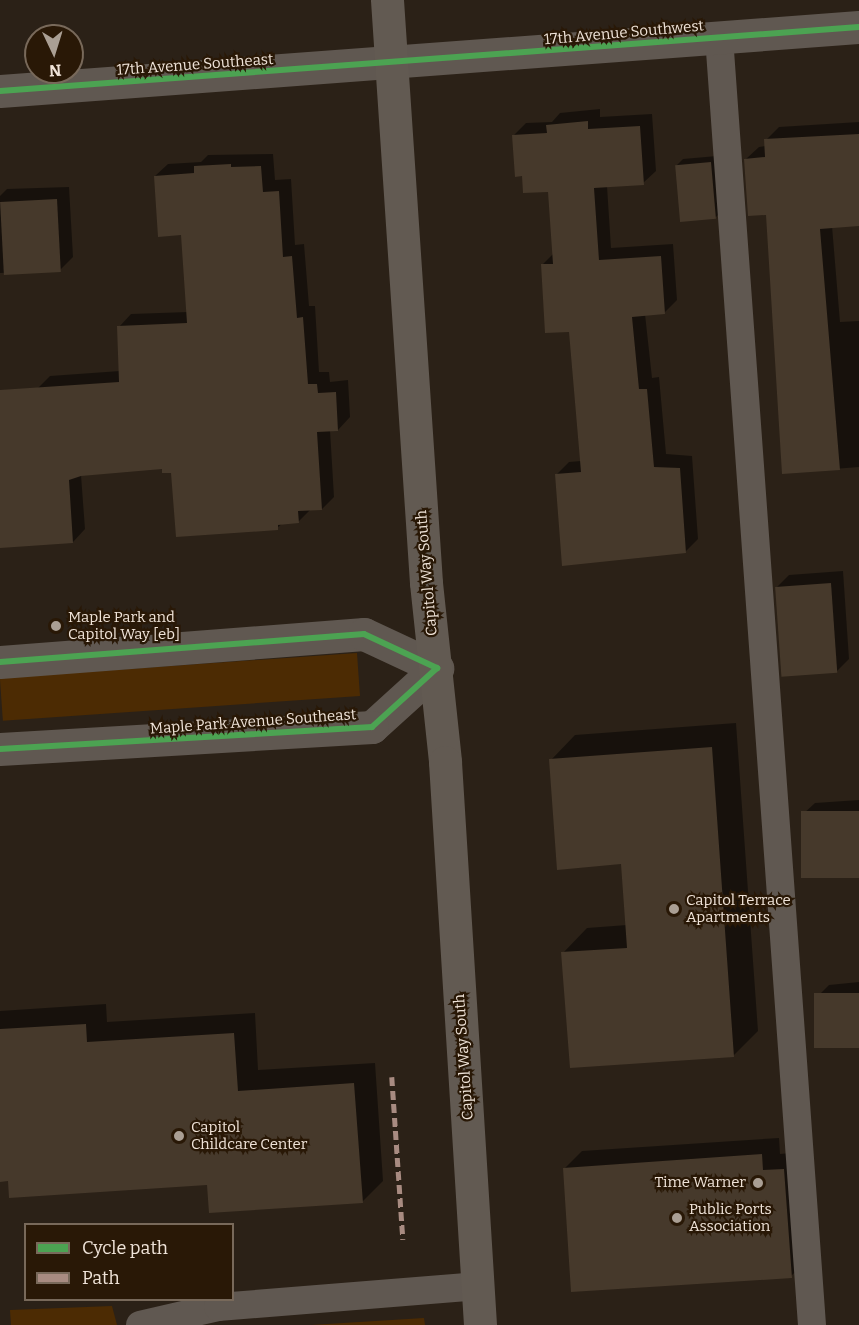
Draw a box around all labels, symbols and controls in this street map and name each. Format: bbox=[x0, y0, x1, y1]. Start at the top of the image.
street label: 17th Avenue Southwest bbox=[543, 17, 705, 49]
north arrow bbox=[24, 24, 84, 84]
street label: 17th Avenue Southeast bbox=[116, 51, 274, 79]
text: N bbox=[48, 61, 62, 80]
street label: Capitol Way South bbox=[413, 509, 441, 637]
place label: Maple Park and Capitol Way [eb] bbox=[68, 608, 180, 643]
marker: Maple Park and Capitol Way [eb] bbox=[49, 619, 63, 633]
street label: Maple Park Avenue Southeast bbox=[149, 706, 357, 738]
place label: Capitol Terrace Apartments bbox=[686, 891, 791, 926]
marker: Capitol Terrace Apartments bbox=[667, 902, 681, 916]
street label: Capitol Way South bbox=[451, 993, 477, 1121]
place label: Capitol Childcare Center bbox=[191, 1118, 307, 1153]
marker: Capitol Childcare Center bbox=[172, 1129, 186, 1143]
place label: Time Warner bbox=[655, 1174, 746, 1192]
marker: Time Warner bbox=[751, 1176, 765, 1190]
place label: Public Ports Association bbox=[689, 1200, 772, 1235]
marker: Public Ports Association bbox=[670, 1211, 684, 1225]
legend bbox=[24, 1223, 234, 1301]
text: Cycle path bbox=[82, 1237, 168, 1259]
text: Path bbox=[82, 1267, 120, 1289]

